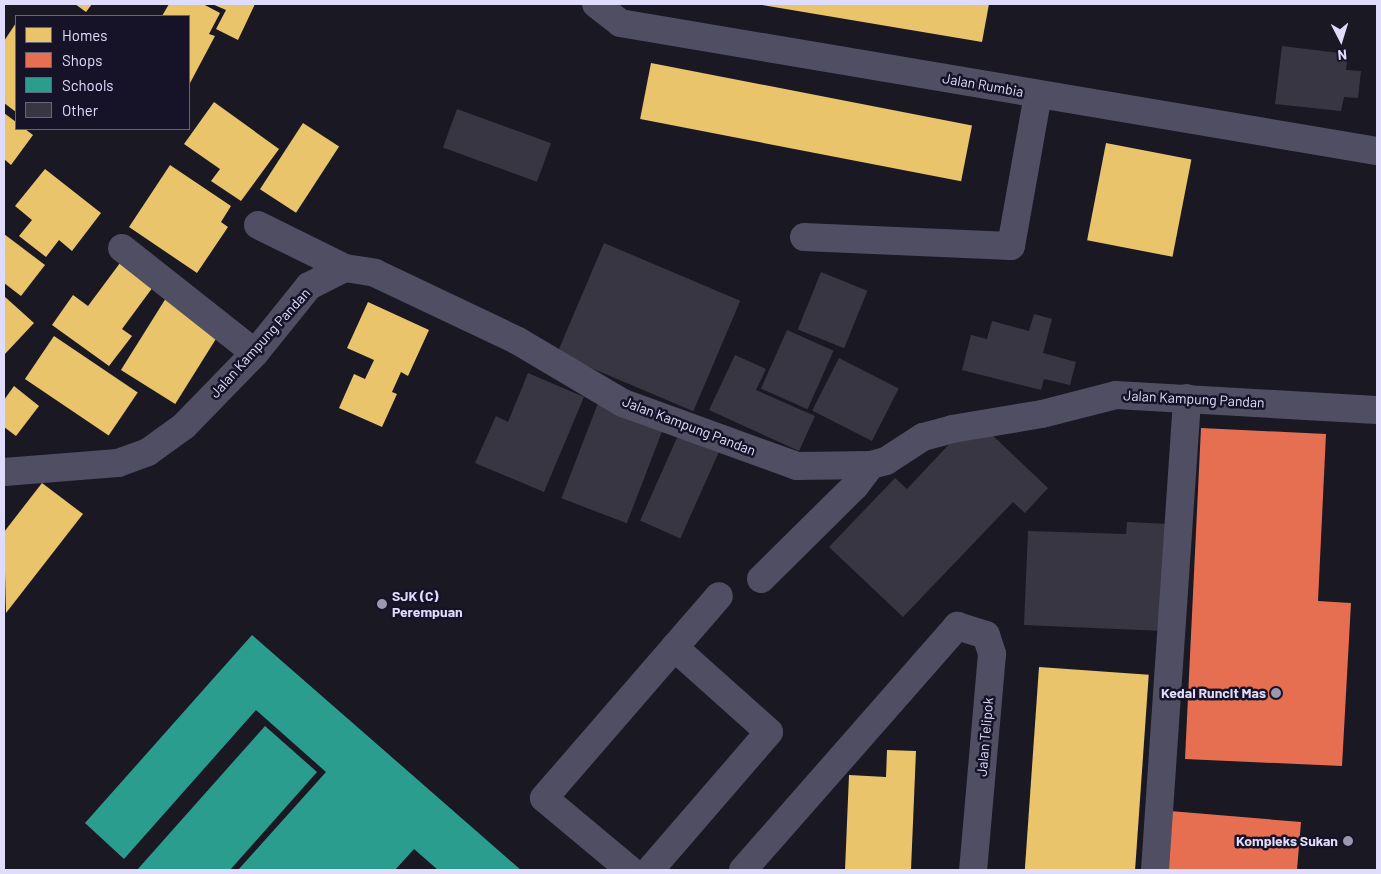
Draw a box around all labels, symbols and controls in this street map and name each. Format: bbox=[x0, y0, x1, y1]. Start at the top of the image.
legend bbox=[15, 15, 190, 130]
north arrow bbox=[1316, 15, 1366, 65]
text: Homes bbox=[62, 26, 107, 44]
text: N bbox=[1337, 47, 1348, 64]
text: Shops bbox=[62, 51, 102, 69]
street label: Jalan Rumbia bbox=[941, 70, 1025, 100]
text: Schools bbox=[62, 76, 114, 94]
text: Other bbox=[62, 101, 98, 119]
street label: Jalan Kampung Pandan bbox=[206, 285, 314, 401]
street label: Jalan Kampung Pandan bbox=[1123, 387, 1265, 411]
street label: Jalan Kampung Pandan bbox=[620, 393, 758, 459]
place label: SJK (C) Perempuan bbox=[392, 588, 463, 620]
marker: SJK (C) Perempuan bbox=[376, 598, 388, 610]
place label: Kedai Runcit Mas bbox=[1161, 685, 1266, 701]
marker: Kedai Runcit Mas bbox=[1270, 687, 1282, 699]
street label: Jalan Telipok bbox=[973, 697, 997, 777]
place label: Kompleks Sukan bbox=[1236, 833, 1338, 849]
marker: Kompleks Sukan bbox=[1342, 835, 1354, 847]

